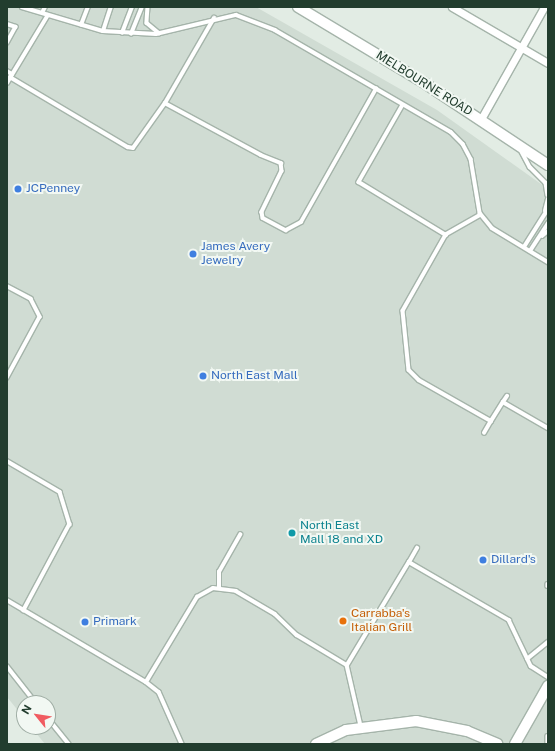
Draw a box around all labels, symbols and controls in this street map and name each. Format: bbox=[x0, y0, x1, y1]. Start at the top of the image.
street label: MELBOURNE ROAD bbox=[373, 49, 475, 119]
place label: JCPenney bbox=[26, 182, 80, 196]
marker: JCPenney bbox=[13, 184, 23, 194]
place label: James Avery Jewelry bbox=[201, 240, 270, 268]
marker: James Avery Jewelry bbox=[188, 249, 198, 259]
place label: North East Mall bbox=[211, 369, 298, 383]
marker: North East Mall bbox=[198, 371, 208, 381]
place label: North East Mall 18 and XD bbox=[300, 519, 383, 547]
marker: North East Mall 18 and XD bbox=[287, 528, 297, 538]
place label: Dillard's bbox=[491, 553, 536, 567]
marker: Dillard's bbox=[478, 555, 488, 565]
place label: Carrabba's Italian Grill bbox=[351, 607, 412, 635]
place label: Primark bbox=[93, 615, 137, 629]
marker: Carrabba's Italian Grill bbox=[338, 616, 348, 626]
marker: Primark bbox=[80, 617, 90, 627]
north arrow bbox=[16, 695, 56, 735]
text: N bbox=[19, 703, 34, 716]

